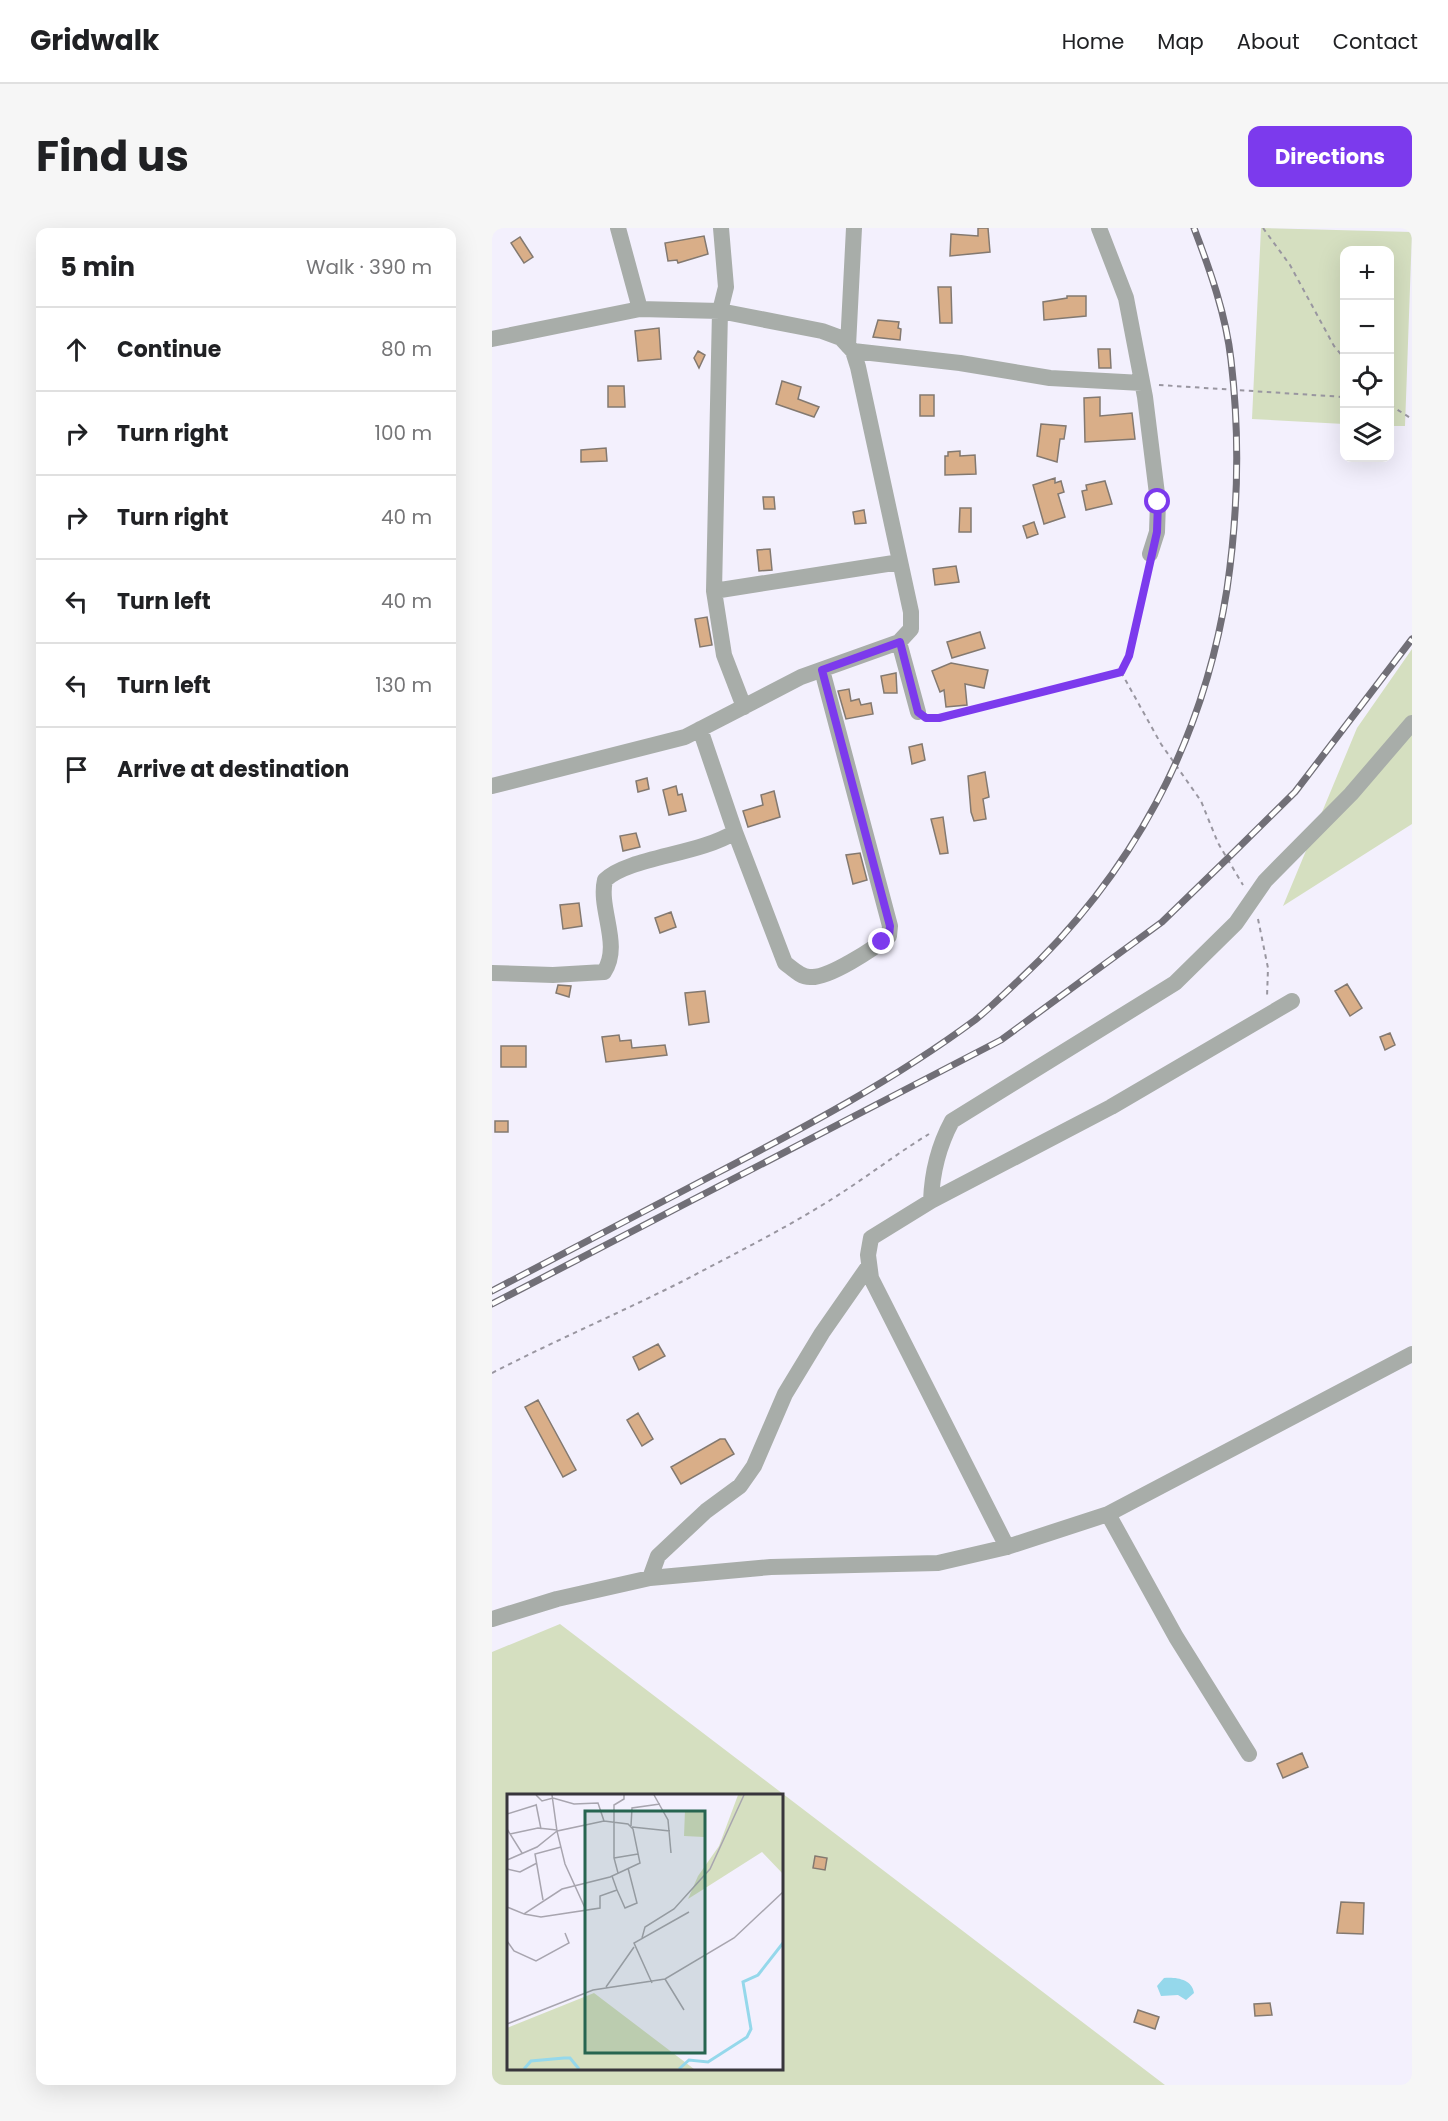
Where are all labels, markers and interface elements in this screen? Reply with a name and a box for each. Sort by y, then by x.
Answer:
text: Gridwalk [30,21,159,60]
text: Home [1062,27,1124,56]
text: Map [1157,27,1204,56]
text: About [1237,27,1300,56]
text: Contact [1333,27,1418,56]
button: Directions [1248,126,1412,187]
text: Find us [36,127,189,186]
map controls [1340,246,1394,462]
button: + [1340,246,1394,300]
text: 5 min [60,249,135,285]
text: Walk · 390 m [306,253,432,281]
button: − [1340,300,1394,354]
icon: ahead [60,333,93,366]
text: Continue [117,334,221,365]
text: 80 m [381,335,432,363]
button: locate [1340,354,1394,408]
button: layers [1340,408,1394,462]
icon: right [60,417,93,450]
text: Turn right [117,418,228,449]
text: 100 m [375,419,432,447]
route start [1144,488,1170,514]
icon: right [60,501,93,534]
text: Turn right [117,502,228,533]
text: 40 m [381,503,432,531]
icon: left [60,585,93,618]
text: Turn left [117,586,211,617]
text: 40 m [381,587,432,615]
icon: left [60,669,93,702]
text: Turn left [117,670,211,701]
text: 130 m [375,671,432,699]
icon: arrive [60,753,93,786]
text: Arrive at destination [117,754,349,785]
route end [868,928,894,954]
inset map [507,1794,783,2070]

